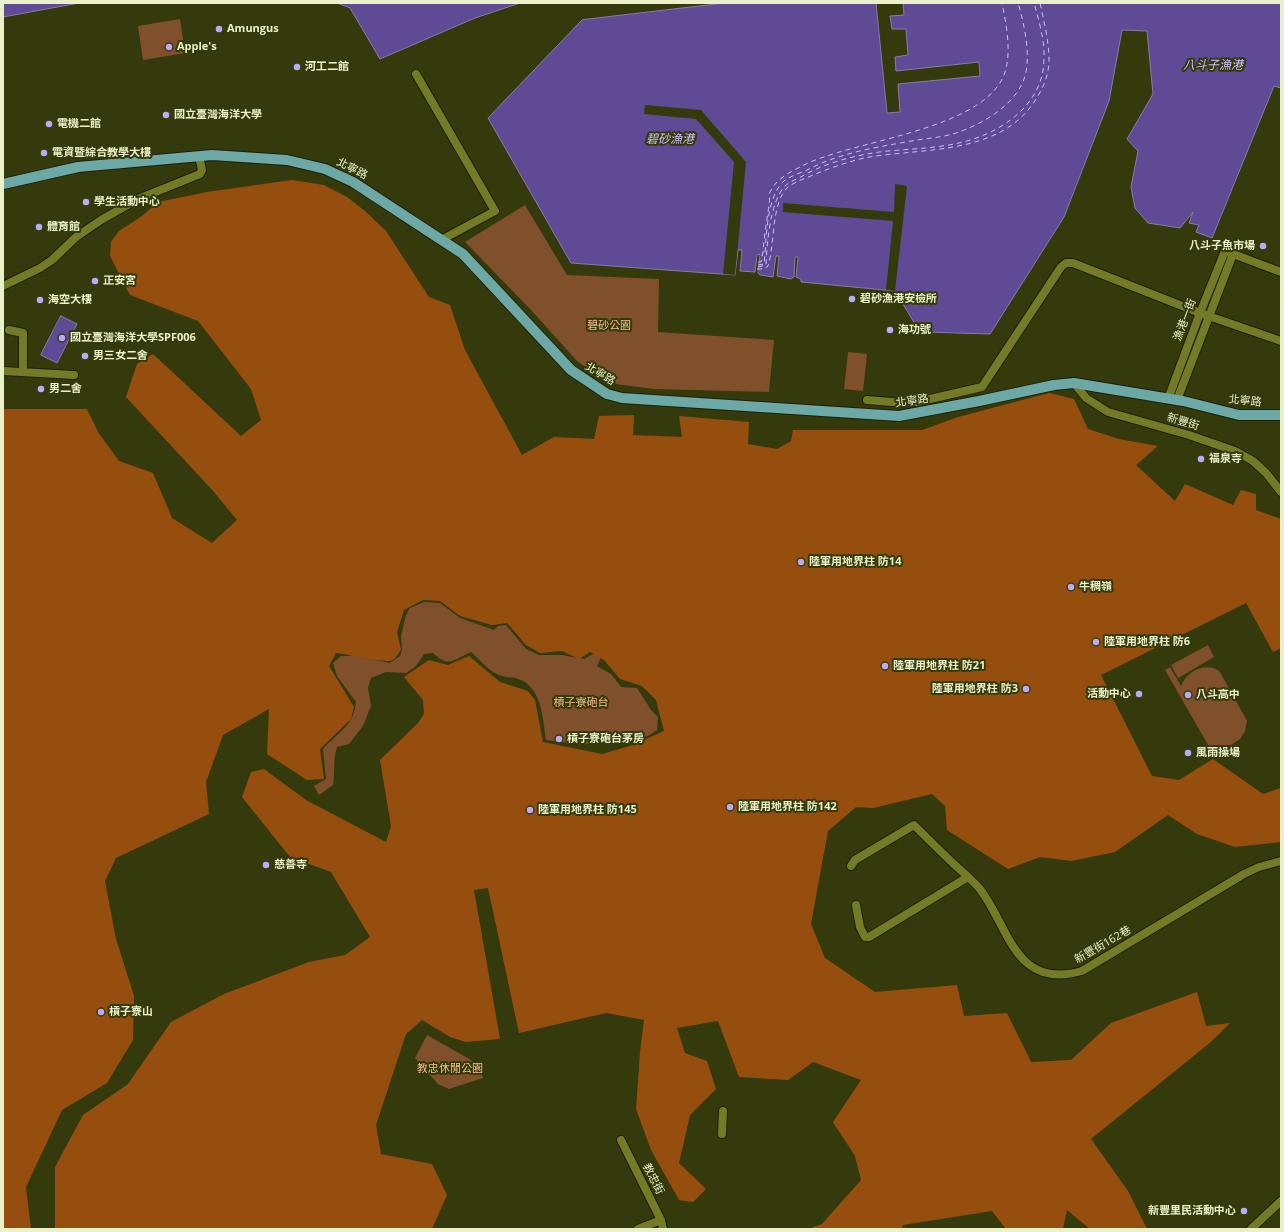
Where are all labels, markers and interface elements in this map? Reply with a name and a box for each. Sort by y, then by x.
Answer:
place label: Amungus [227,22,279,36]
marker: Amungus [214,24,224,34]
place label: Apple's [177,40,217,54]
marker: Apple's [164,42,174,52]
water label: 八斗子漁港 [1183,59,1243,73]
place label: 河工二館 [305,60,349,74]
marker: 河工二館 [292,62,302,72]
place label: 國立臺灣海洋大學 [174,108,262,122]
marker: 國立臺灣海洋大學 [161,110,171,120]
place label: 電機二館 [57,117,101,131]
marker: 電機二館 [44,119,54,129]
water label: 碧砂漁港 [646,133,694,147]
place label: 電資暨綜合教學大樓 [52,146,151,160]
marker: 電資暨綜合教學大樓 [39,148,49,158]
street label: 北寧路 [334,156,370,182]
place label: 學生活動中心 [94,195,160,209]
marker: 學生活動中心 [81,197,91,207]
place label: 體育館 [47,220,80,234]
marker: 體育館 [34,222,44,232]
place label: 八斗子魚市場 [1189,239,1255,253]
marker: 八斗子魚市場 [1258,241,1268,251]
place label: 正安宮 [103,274,136,288]
marker: 正安宮 [90,276,100,286]
place label: 碧砂漁港安檢所 [860,292,937,306]
place label: 海空大樓 [48,293,92,307]
marker: 碧砂漁港安檢所 [847,294,857,304]
marker: 海空大樓 [35,295,45,305]
street label: 漁港一街 [1171,297,1199,343]
park label: 碧砂公園 [587,319,631,333]
place label: 海功號 [898,323,931,337]
marker: 海功號 [885,325,895,335]
place label: 國立臺灣海洋大學SPF006 [70,331,196,345]
marker: 國立臺灣海洋大學SPF006 [57,333,67,343]
place label: 男三女二舍 [93,349,148,363]
marker: 男三女二舍 [80,351,90,361]
street label: 北寧路 [582,360,618,388]
place label: 男二舍 [49,382,82,396]
marker: 男二舍 [36,384,46,394]
street label: 北寧路 [895,392,929,410]
street label: 北寧路 [1228,393,1262,409]
street label: 新豐街 [1165,411,1201,433]
place label: 福泉寺 [1209,452,1242,466]
marker: 福泉寺 [1196,454,1206,464]
place label: 陸軍用地界柱 防14 [809,555,901,569]
marker: 陸軍用地界柱 防14 [796,557,806,567]
place label: 牛稠嶺 [1079,580,1112,594]
marker: 牛稠嶺 [1066,582,1076,592]
place label: 陸軍用地界柱 防6 [1104,635,1190,649]
marker: 陸軍用地界柱 防6 [1091,637,1101,647]
place label: 陸軍用地界柱 防21 [893,659,985,673]
marker: 陸軍用地界柱 防21 [880,661,890,671]
place label: 陸軍用地界柱 防3 [932,682,1018,696]
marker: 陸軍用地界柱 防3 [1021,684,1031,694]
place label: 活動中心 [1087,687,1131,701]
place label: 八斗高中 [1196,688,1240,702]
marker: 活動中心 [1134,689,1144,699]
marker: 八斗高中 [1183,690,1193,700]
park label: 槓子寮砲台 [554,696,608,710]
place label: 槓子寮砲台茅房 [567,732,644,746]
marker: 槓子寮砲台茅房 [554,734,564,744]
place label: 風雨操場 [1196,746,1240,760]
marker: 風雨操場 [1183,748,1193,758]
place label: 陸軍用地界柱 防142 [738,800,837,814]
marker: 陸軍用地界柱 防142 [725,802,735,812]
place label: 陸軍用地界柱 防145 [538,803,637,817]
marker: 陸軍用地界柱 防145 [525,805,535,815]
place label: 慈善寺 [274,858,307,872]
marker: 慈善寺 [261,860,271,870]
street label: 新豐街162巷 [1072,924,1134,966]
place label: 槓子寮山 [109,1005,153,1019]
marker: 槓子寮山 [96,1007,106,1017]
park label: 教忠休閒公園 [417,1062,483,1076]
street label: 教忠街 [640,1161,666,1197]
place label: 新豐里民活動中心 [1148,1204,1236,1218]
marker: 新豐里民活動中心 [1239,1206,1249,1216]

